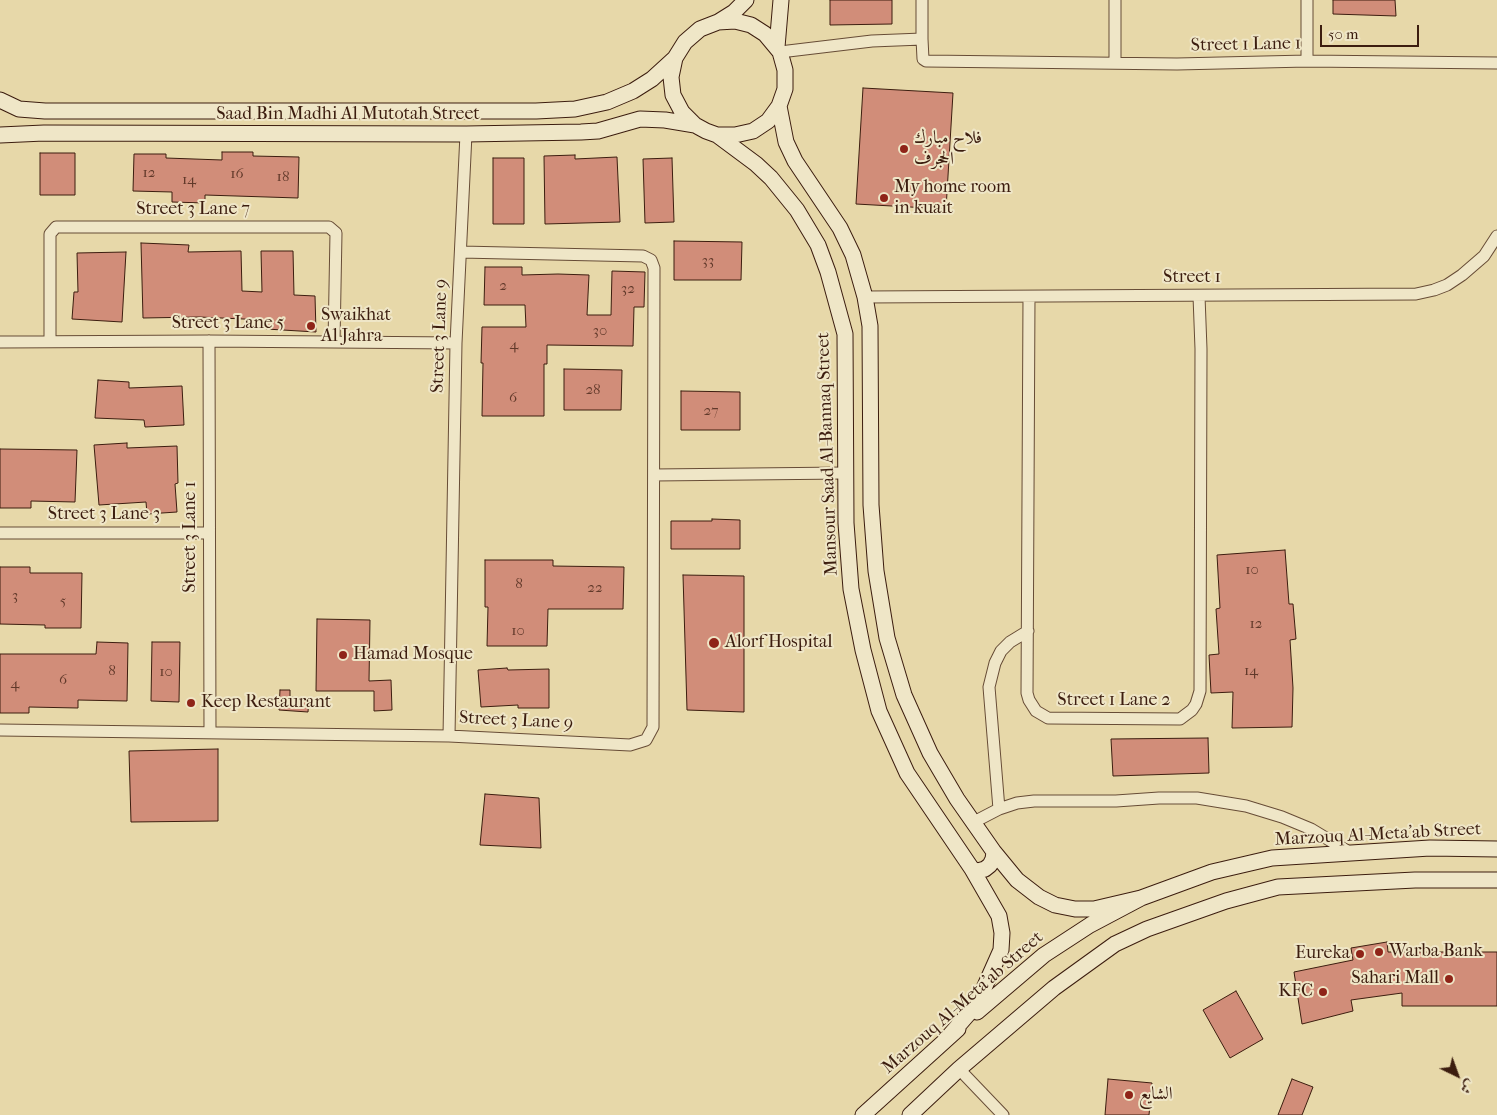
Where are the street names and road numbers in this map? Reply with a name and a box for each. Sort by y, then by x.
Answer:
street label: Street 1 Lane 1 [1191,33,1301,57]
street label: Saad Bin Madhi Al Mutotah Street [216,104,480,126]
street label: Street 3 Lane 7 [136,199,250,221]
street label: Street 1 [1163,267,1221,289]
street label: Street 3 Lane 9 [427,278,453,394]
street label: Street 3 Lane 5 [172,313,284,335]
street label: Mansour Saad Al-Bannaq Street [813,332,843,576]
street label: Street 3 Lane 1 [180,481,202,593]
street label: Street 3 Lane 3 [48,504,160,526]
street label: Street 1 Lane 2 [1057,690,1171,712]
street label: Street 3 Lane 9 [458,707,574,735]
street label: Marzouq Al-Meta'ab Street [1274,819,1482,851]
street label: Marzouq Al-Meta'ab Street [878,927,1048,1079]

